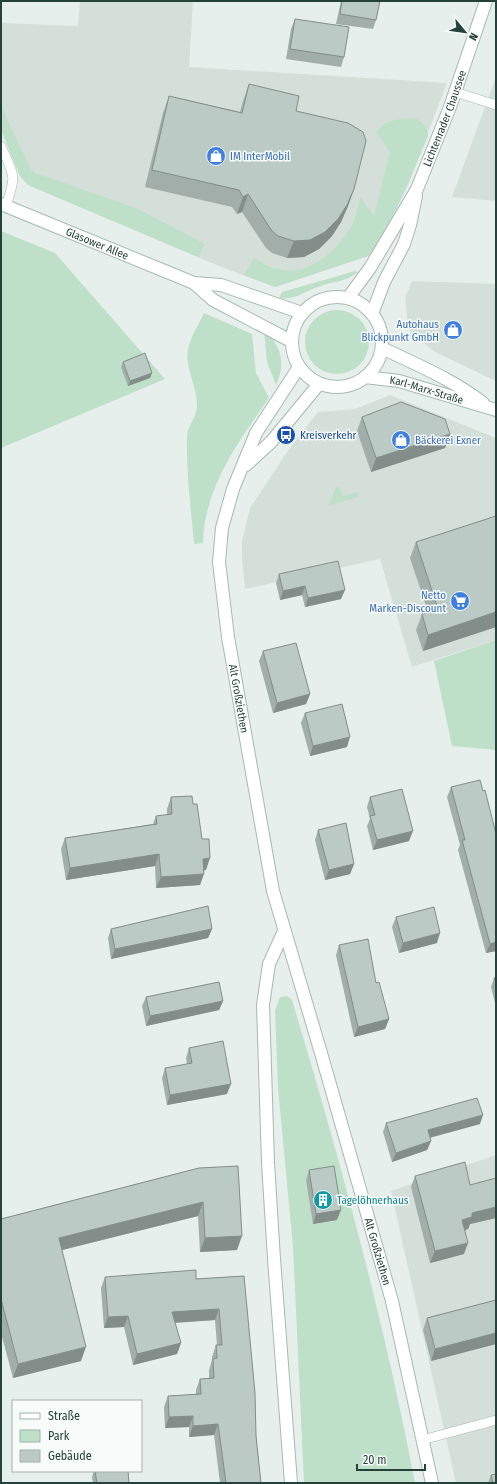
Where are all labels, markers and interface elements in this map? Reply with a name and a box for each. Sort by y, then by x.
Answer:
north arrow [445,12,485,52]
text: N [466,31,481,43]
street label: Lichtenrader Chaussee [420,68,469,168]
shop icon: IM InterMobil [205,145,227,167]
place label: IM InterMobil [230,150,290,163]
street label: Glasower Allee [64,225,130,262]
place label: Autohaus Blickpunkt GmbH [361,318,439,344]
shop icon: Autohaus Blickpunkt GmbH [442,319,464,341]
street label: Karl-Marx-Straße [389,373,465,406]
bus stop icon: Kreisverkehr [275,424,297,446]
place label: Kreisverkehr [300,429,356,442]
shop icon: Bäckerei Exner [390,429,412,451]
place label: Bäckerei Exner [415,434,481,447]
place label: Netto Marken-Discount [369,589,446,615]
supermarket icon: Netto Marken-Discount [449,590,471,612]
street label: Alt Großziethen [226,663,251,734]
building icon: Tagelöhnerhaus [312,1189,334,1211]
place label: Tagelöhnerhaus [337,1194,409,1207]
street label: Alt Großziethen [362,1216,394,1287]
legend [12,1400,142,1472]
text: Straße [48,1409,80,1423]
text: Park [48,1429,70,1443]
scale bar [357,1446,425,1472]
text: Gebäude [48,1449,92,1463]
text: 20 m [363,1453,387,1467]

